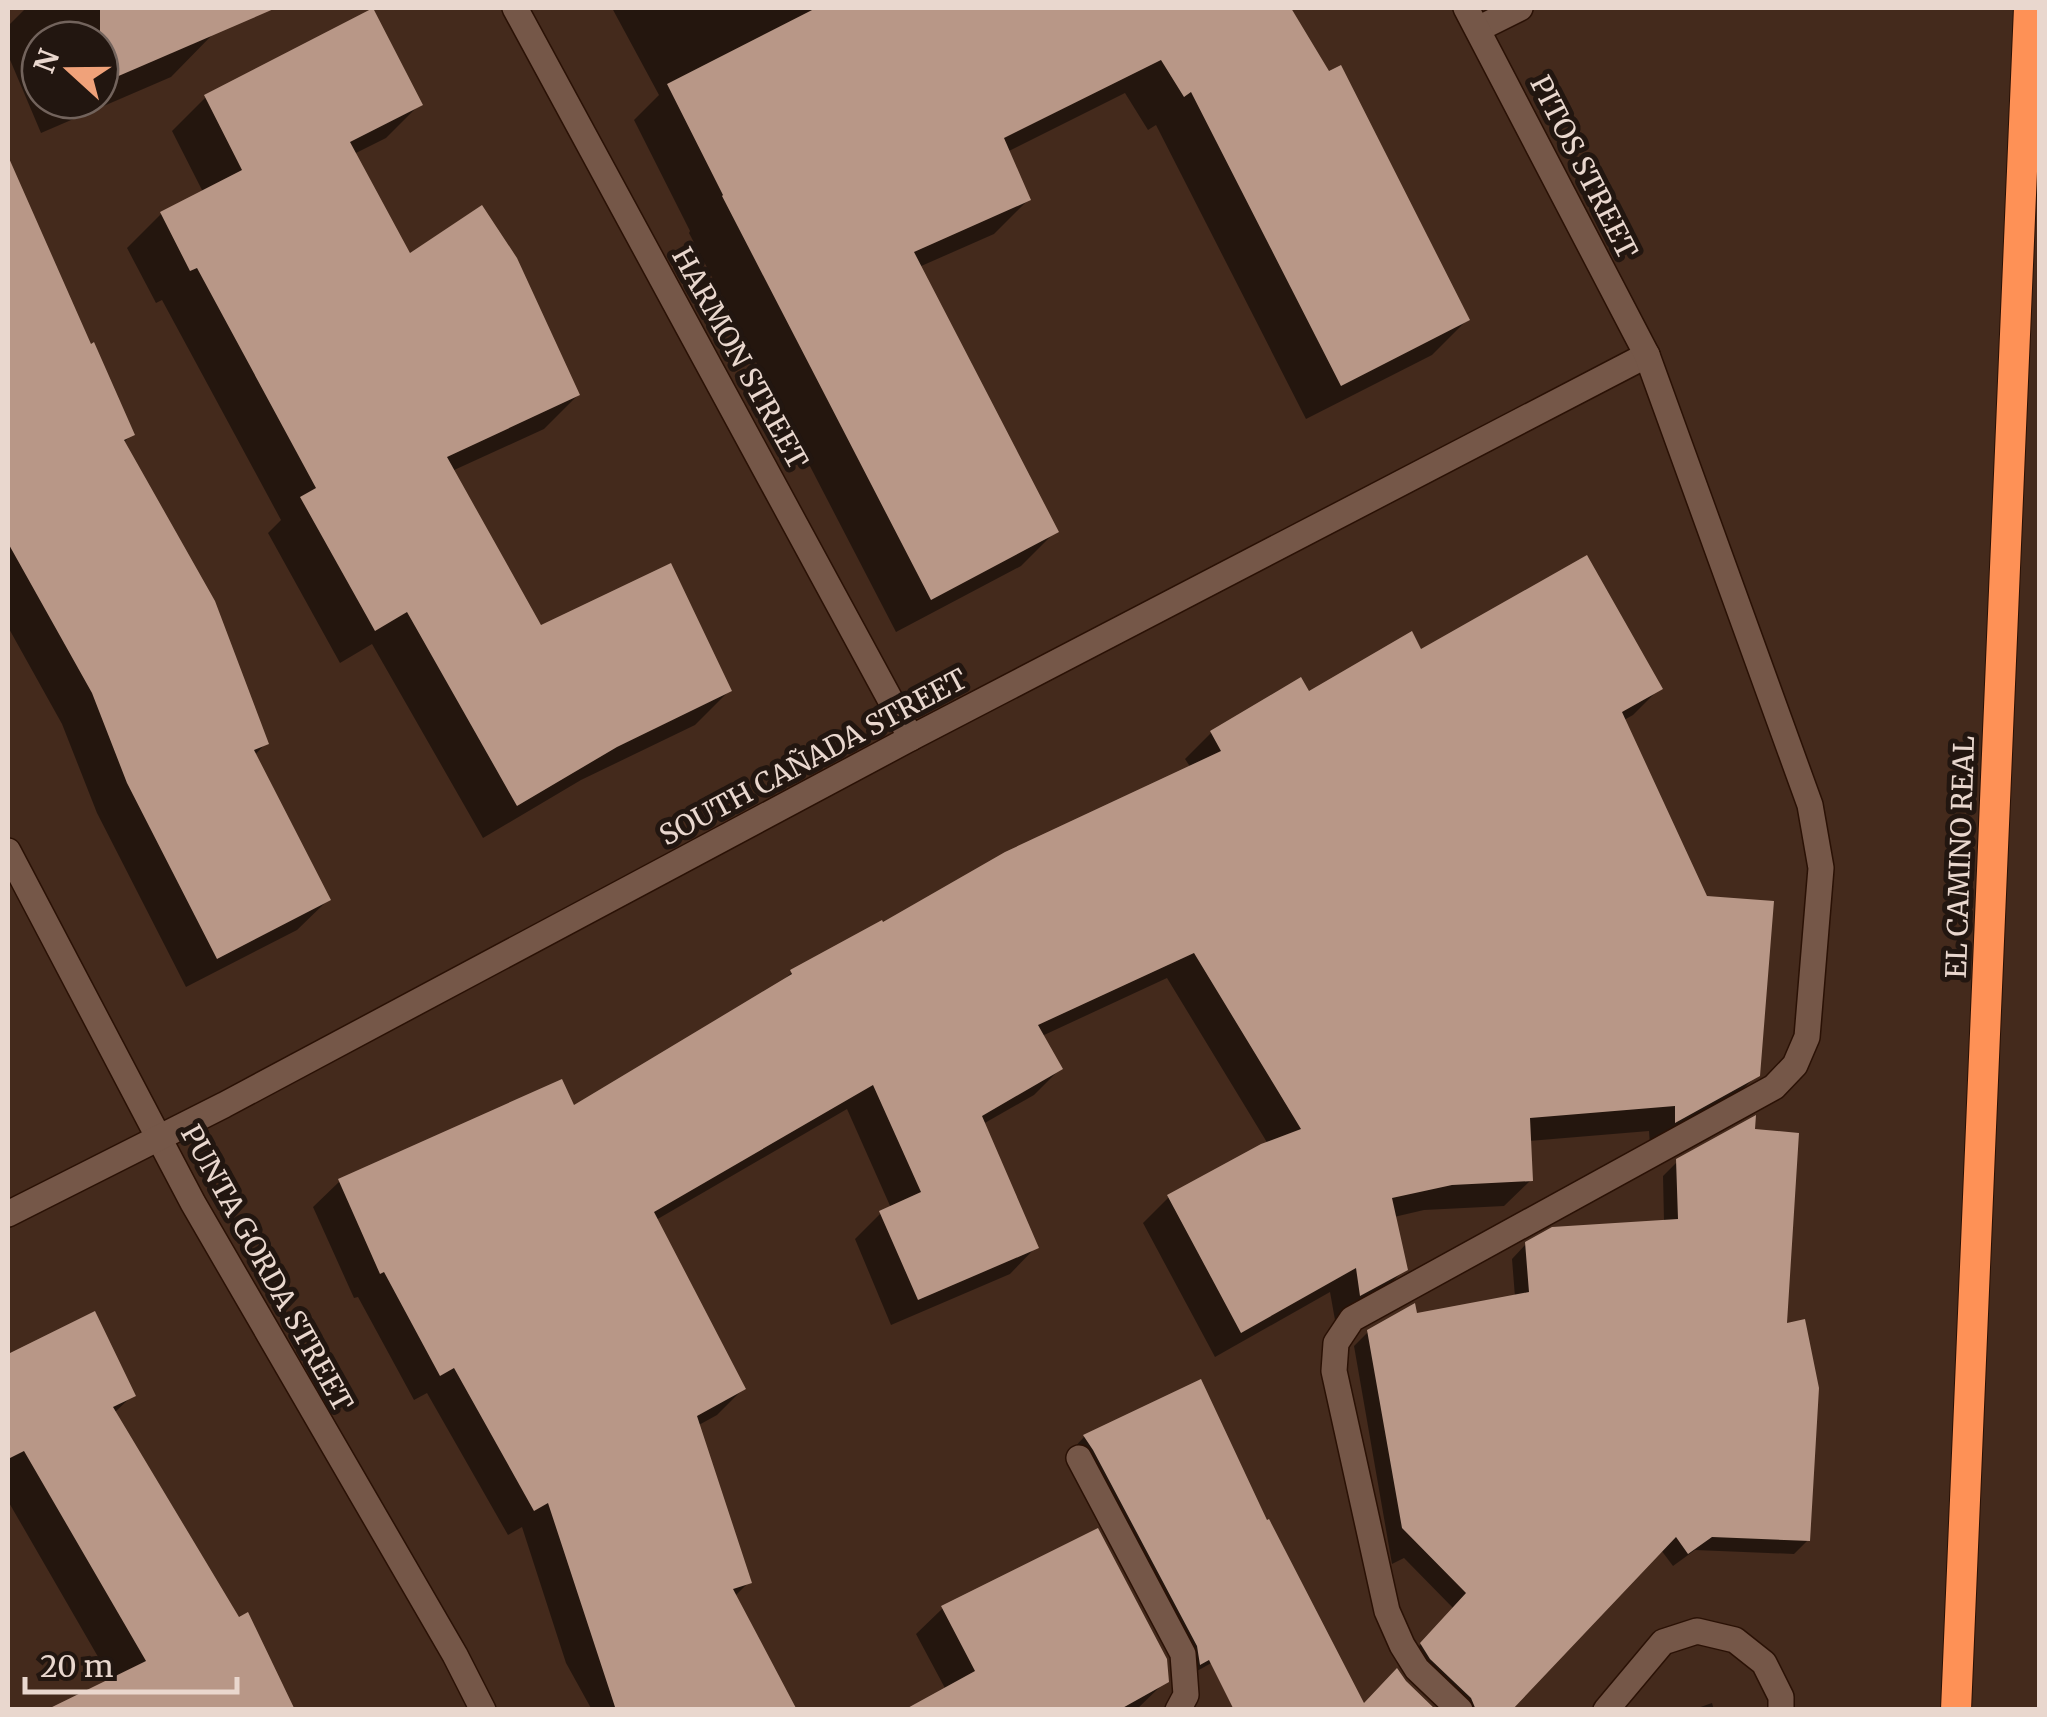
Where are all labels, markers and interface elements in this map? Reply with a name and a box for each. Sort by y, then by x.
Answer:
north arrow [20,20,120,120]
text: N [26,44,67,78]
street label: PITOS STREET [1522,69,1646,265]
street label: HARMON STREET [664,241,816,475]
street label: SOUTH CAÑADA STREET [653,661,973,853]
street label: EL CAMINO REAL [1938,735,1982,979]
street label: PUNTA GORDA STREET [173,1118,361,1418]
scale bar [25,1632,238,1694]
text: 20 m [40,1647,114,1685]

